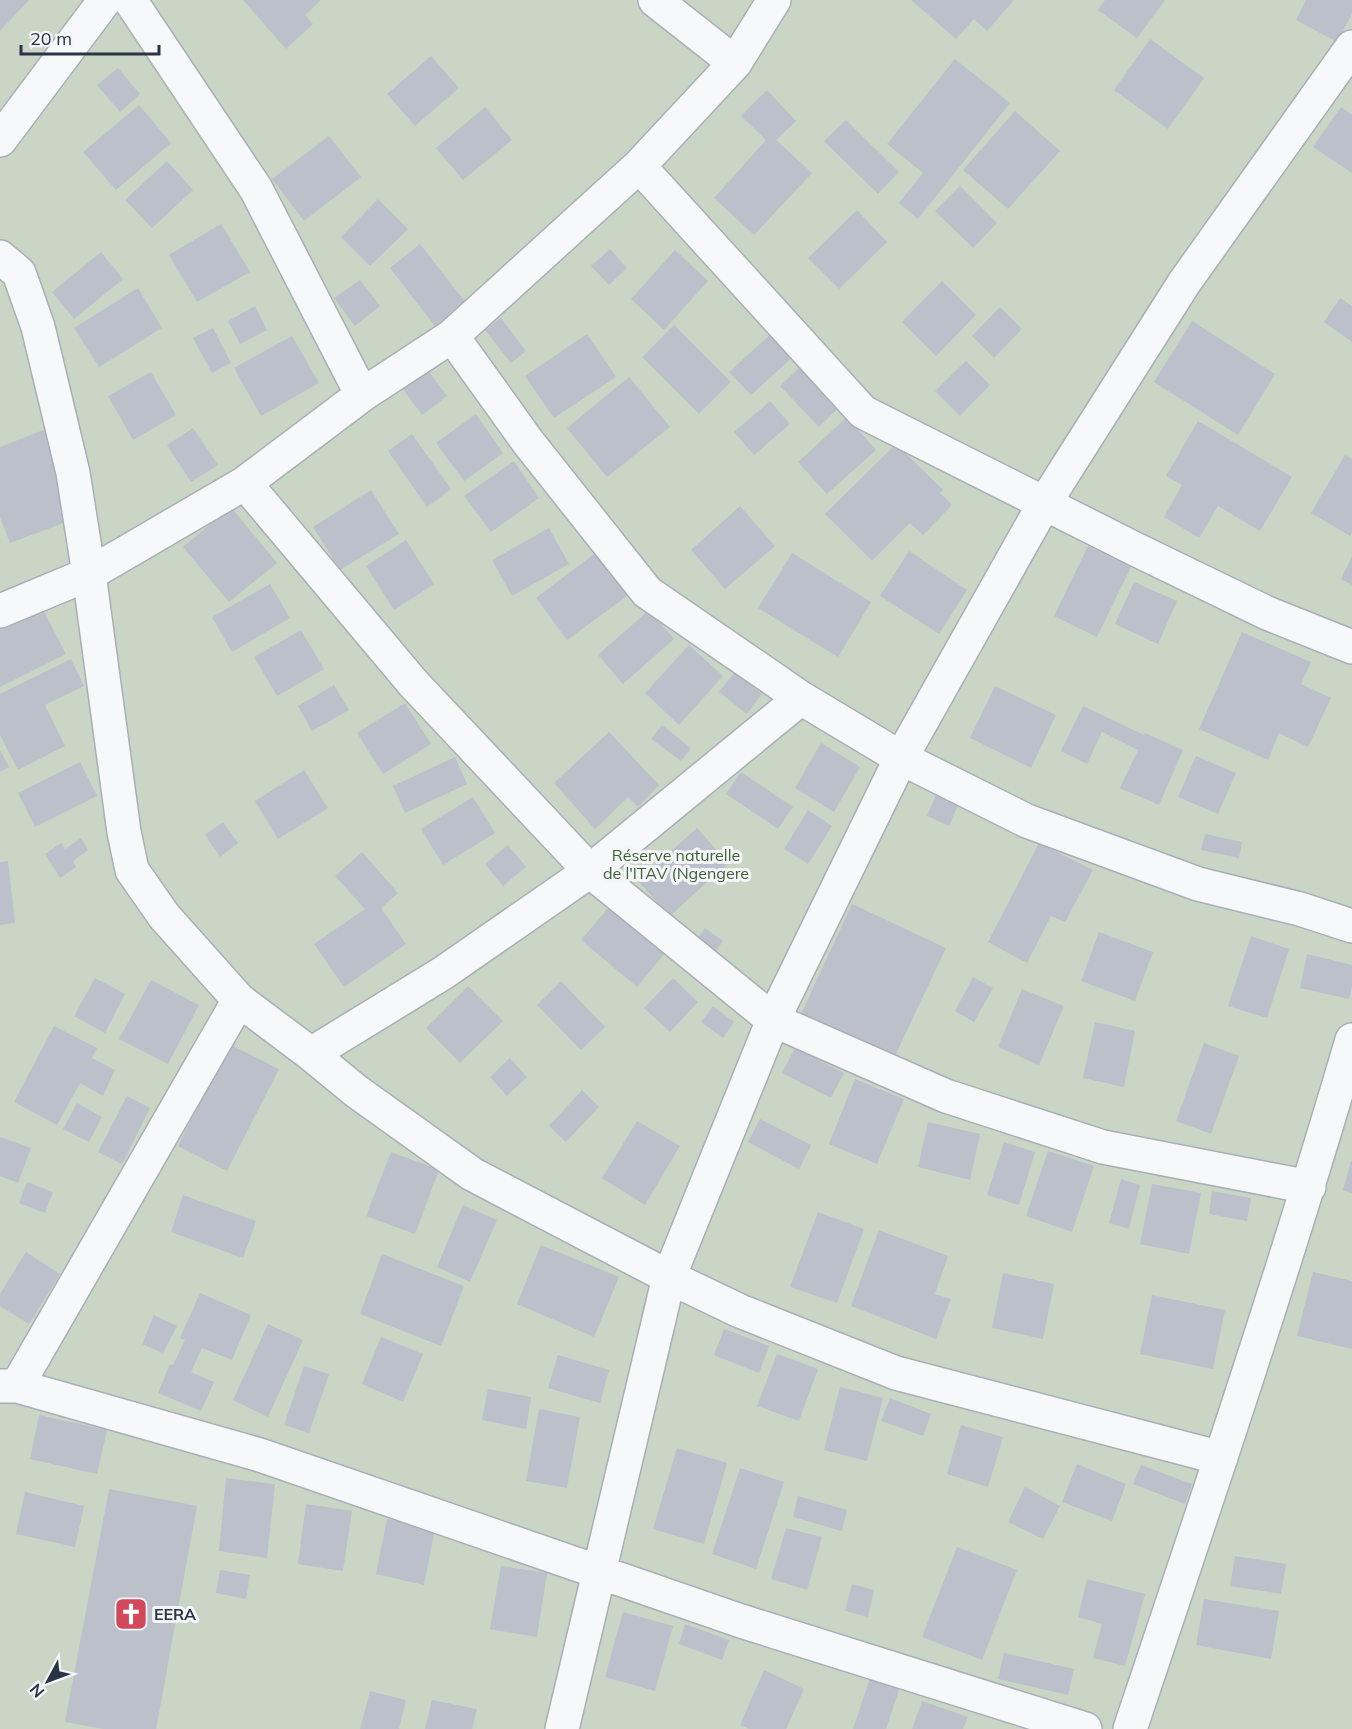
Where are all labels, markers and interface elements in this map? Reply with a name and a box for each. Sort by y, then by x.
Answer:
scale bar [21,18,159,56]
text: 20 m [30,27,72,50]
park label: Réserve naturelle de l'ITAV (Ngengere [603,845,749,883]
church icon: EERA [113,1596,149,1632]
place label: EERA [154,1604,196,1624]
north arrow [18,1651,78,1711]
text: N [25,1680,48,1702]

